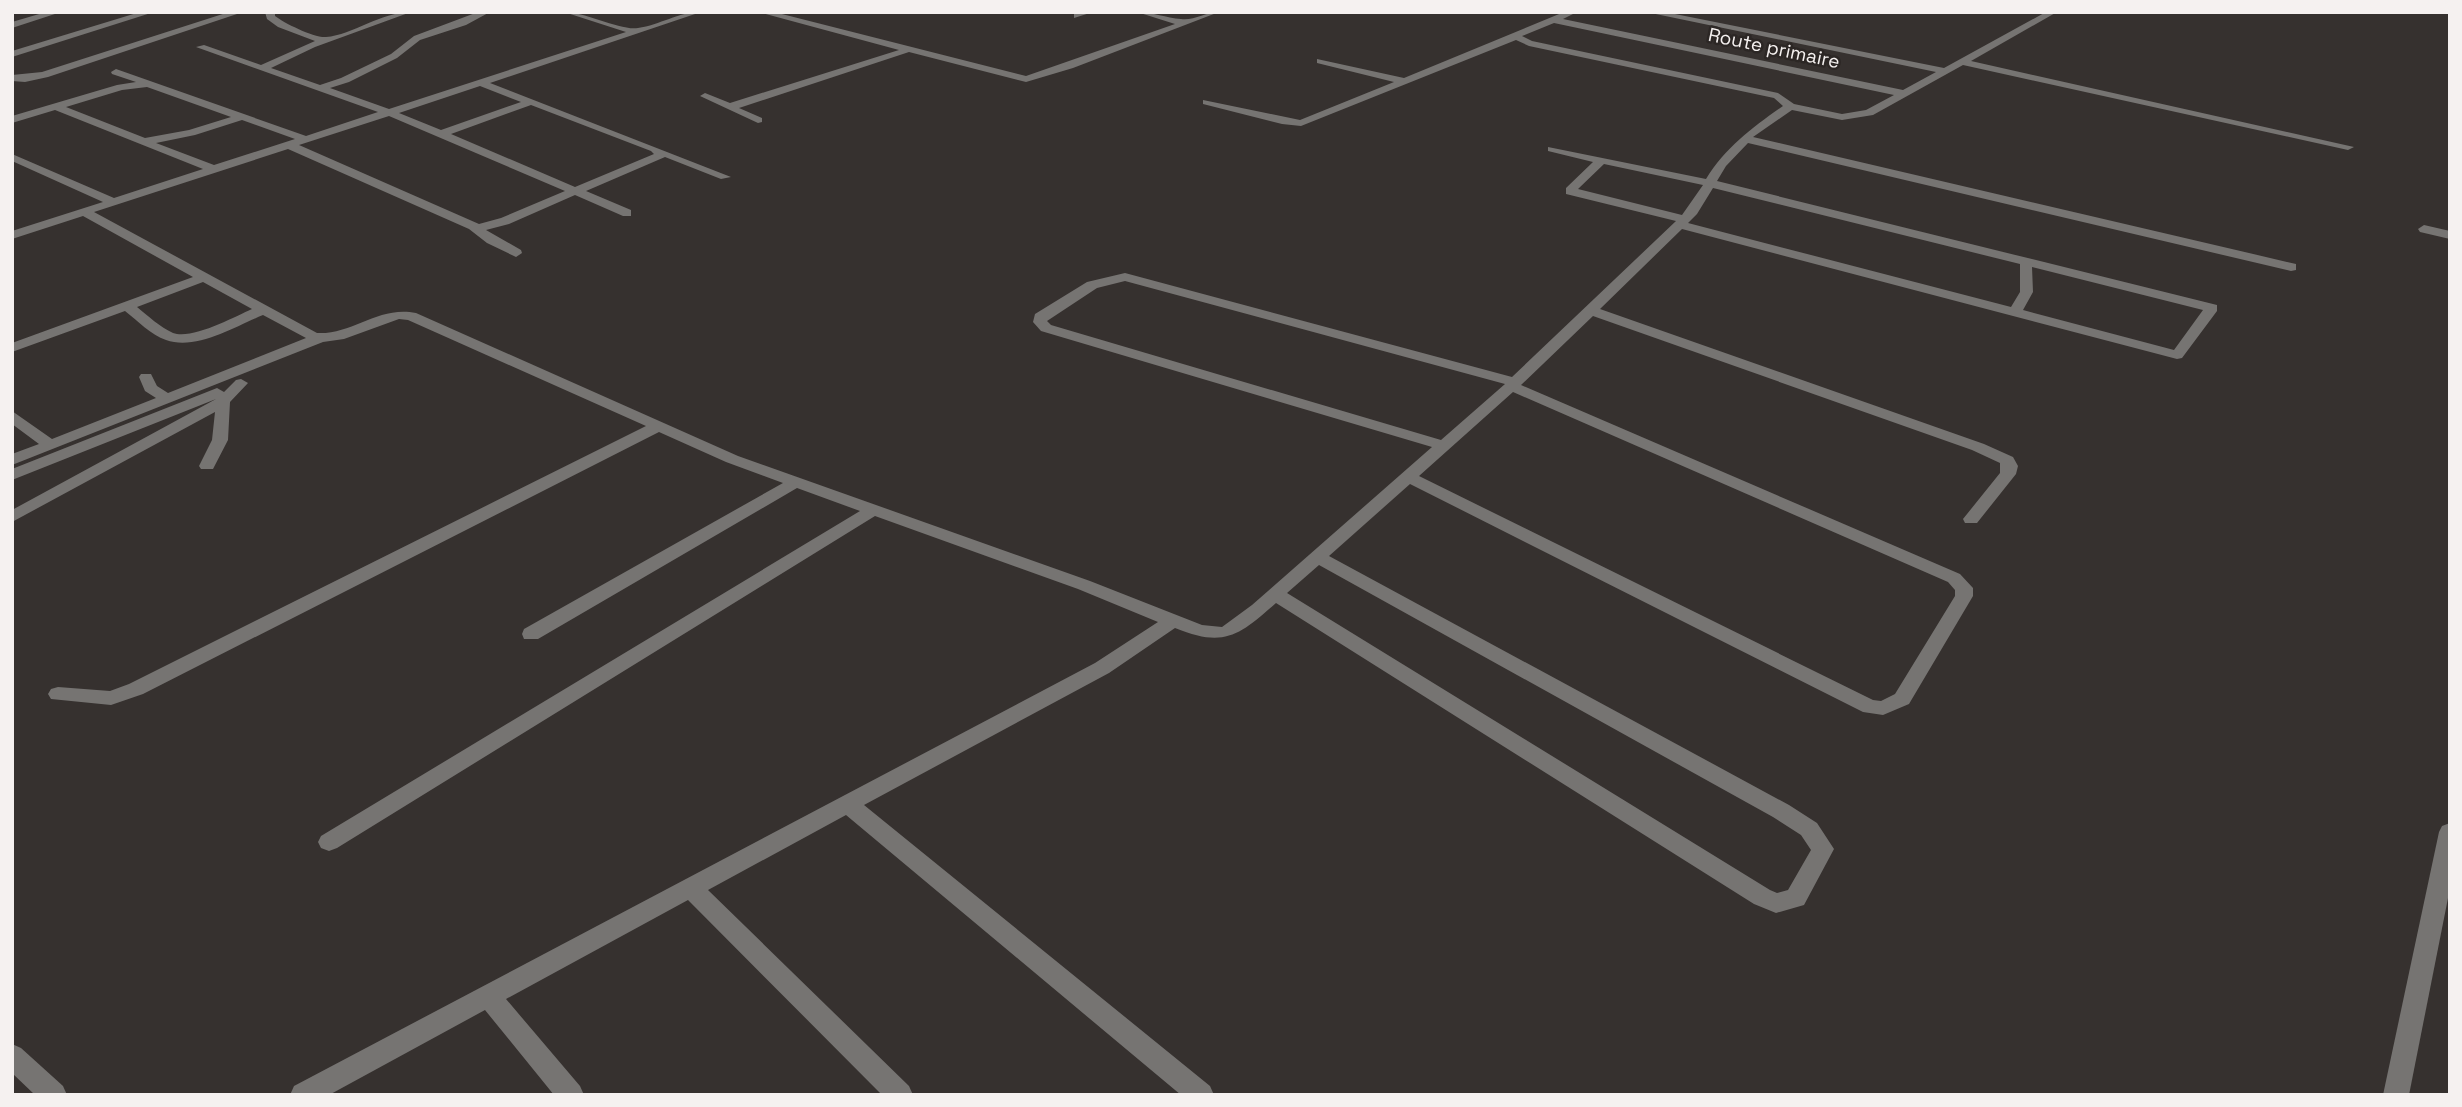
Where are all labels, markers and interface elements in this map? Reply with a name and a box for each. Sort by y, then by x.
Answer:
street label: Route primaire [1706,22,1842,74]

